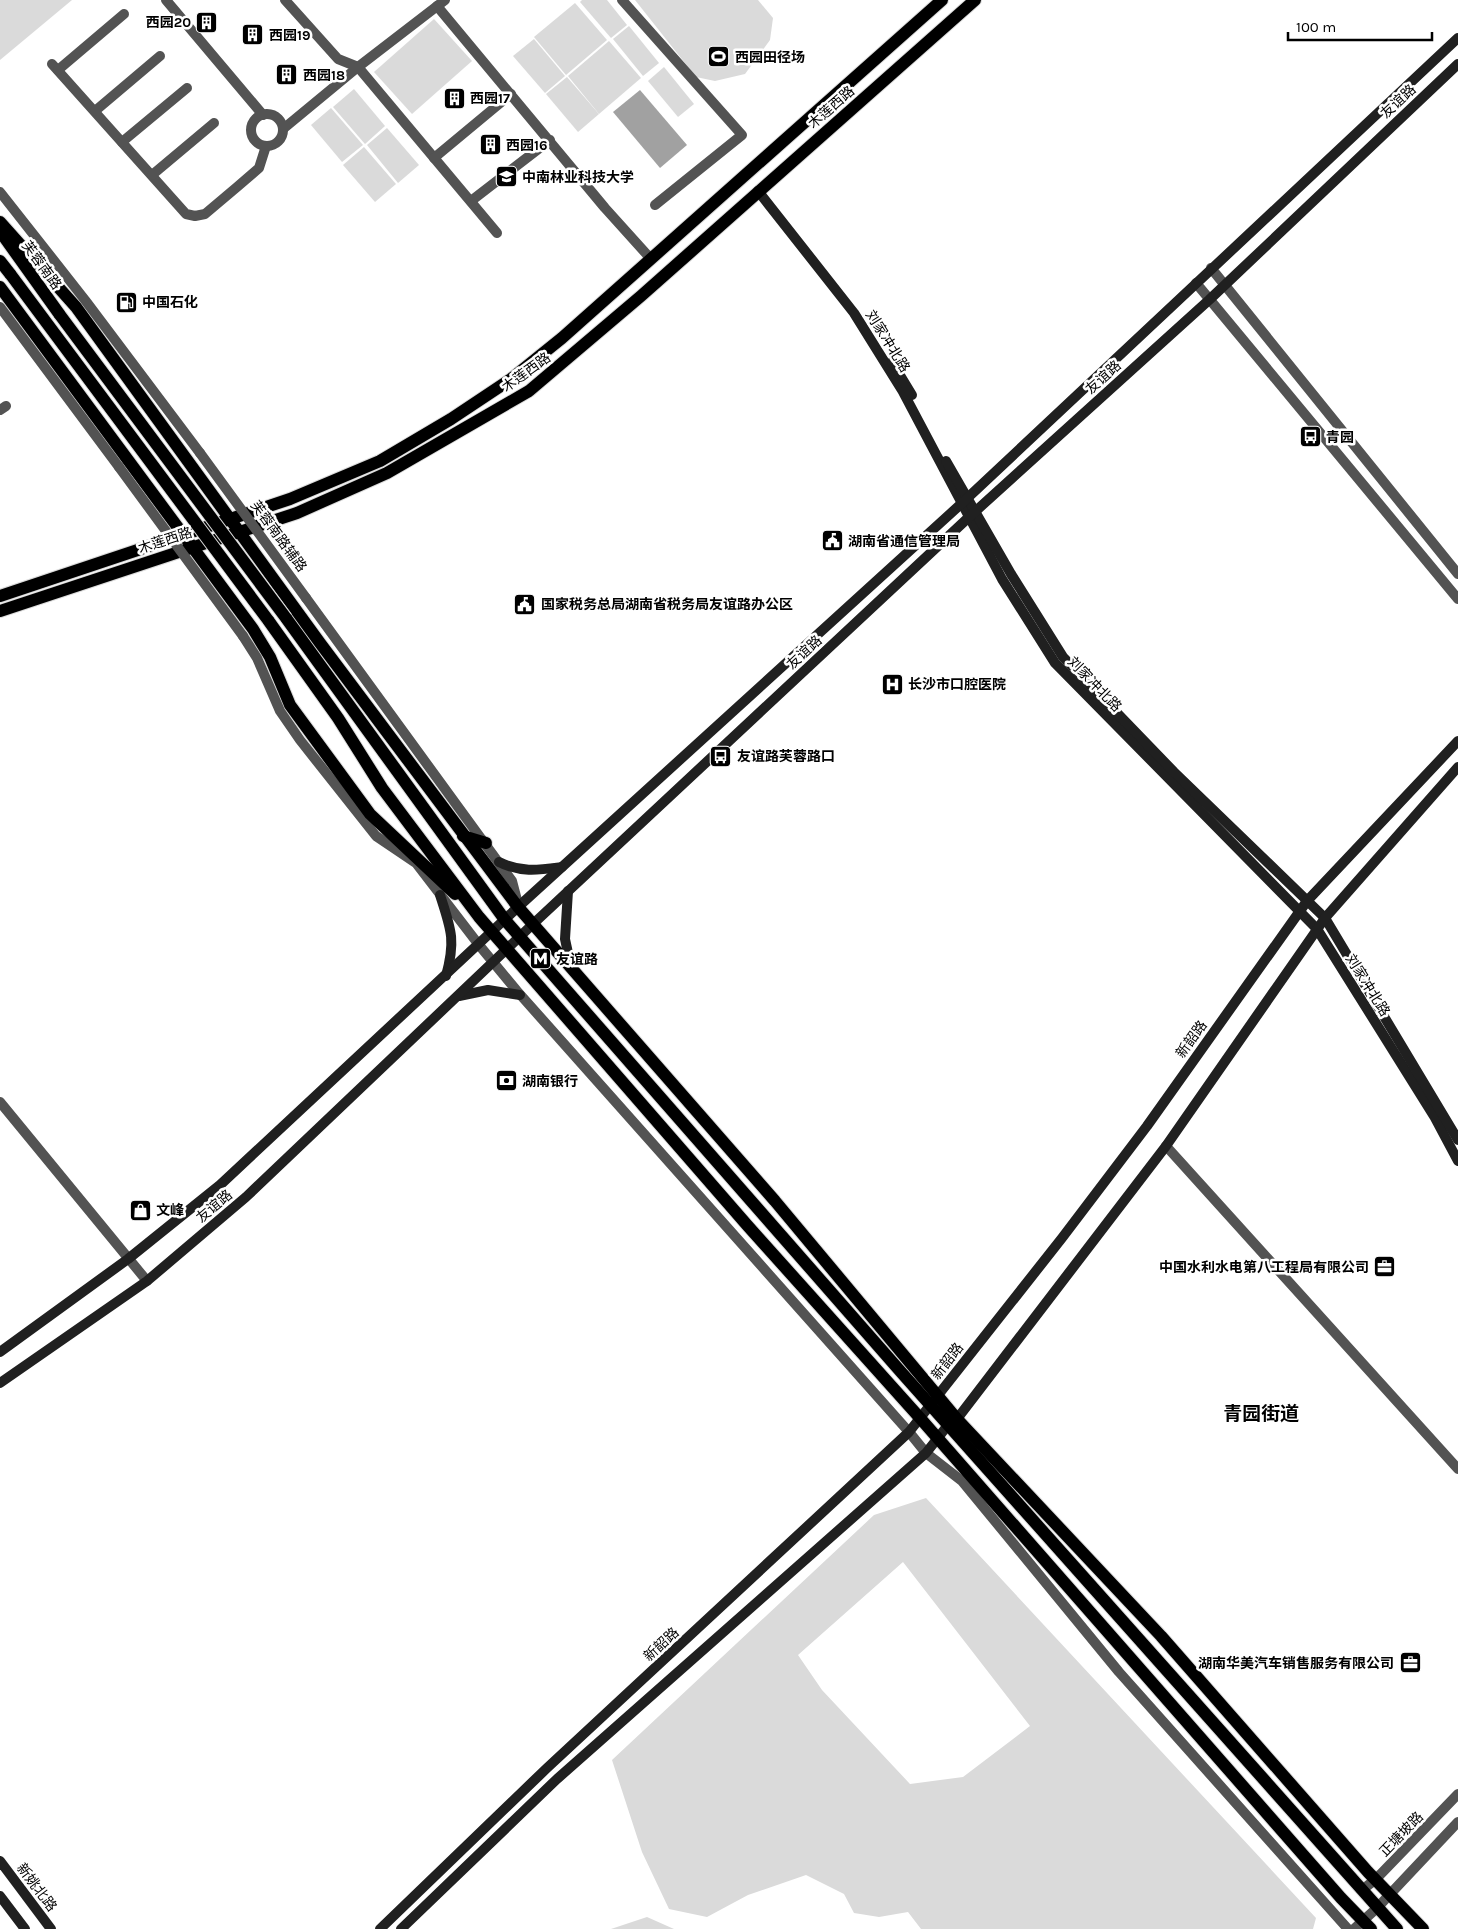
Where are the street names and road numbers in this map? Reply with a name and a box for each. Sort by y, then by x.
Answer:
street label: 友谊路 [1377,81,1419,122]
street label: 木莲西路 [805,83,858,132]
street label: 芙蓉南路 [18,238,65,293]
street label: 刘家冲北路 [862,307,913,375]
street label: 木莲西路 [499,349,554,396]
street label: 友谊路 [1082,357,1125,398]
street label: 芙蓉南路辅路 [247,497,310,575]
street label: 木莲西路 [136,524,194,557]
street label: 友谊路 [783,632,825,673]
street label: 刘家冲北路 [1064,653,1125,715]
street label: 刘家冲北路 [1342,951,1393,1019]
street label: 新韶路 [1172,1017,1211,1061]
street label: 友谊路 [193,1186,236,1226]
street label: 新韶路 [928,1340,967,1383]
street label: 新韶路 [640,1624,682,1665]
street label: 正塘坡路 [1376,1808,1427,1860]
street label: 新姚北路 [13,1860,60,1915]

